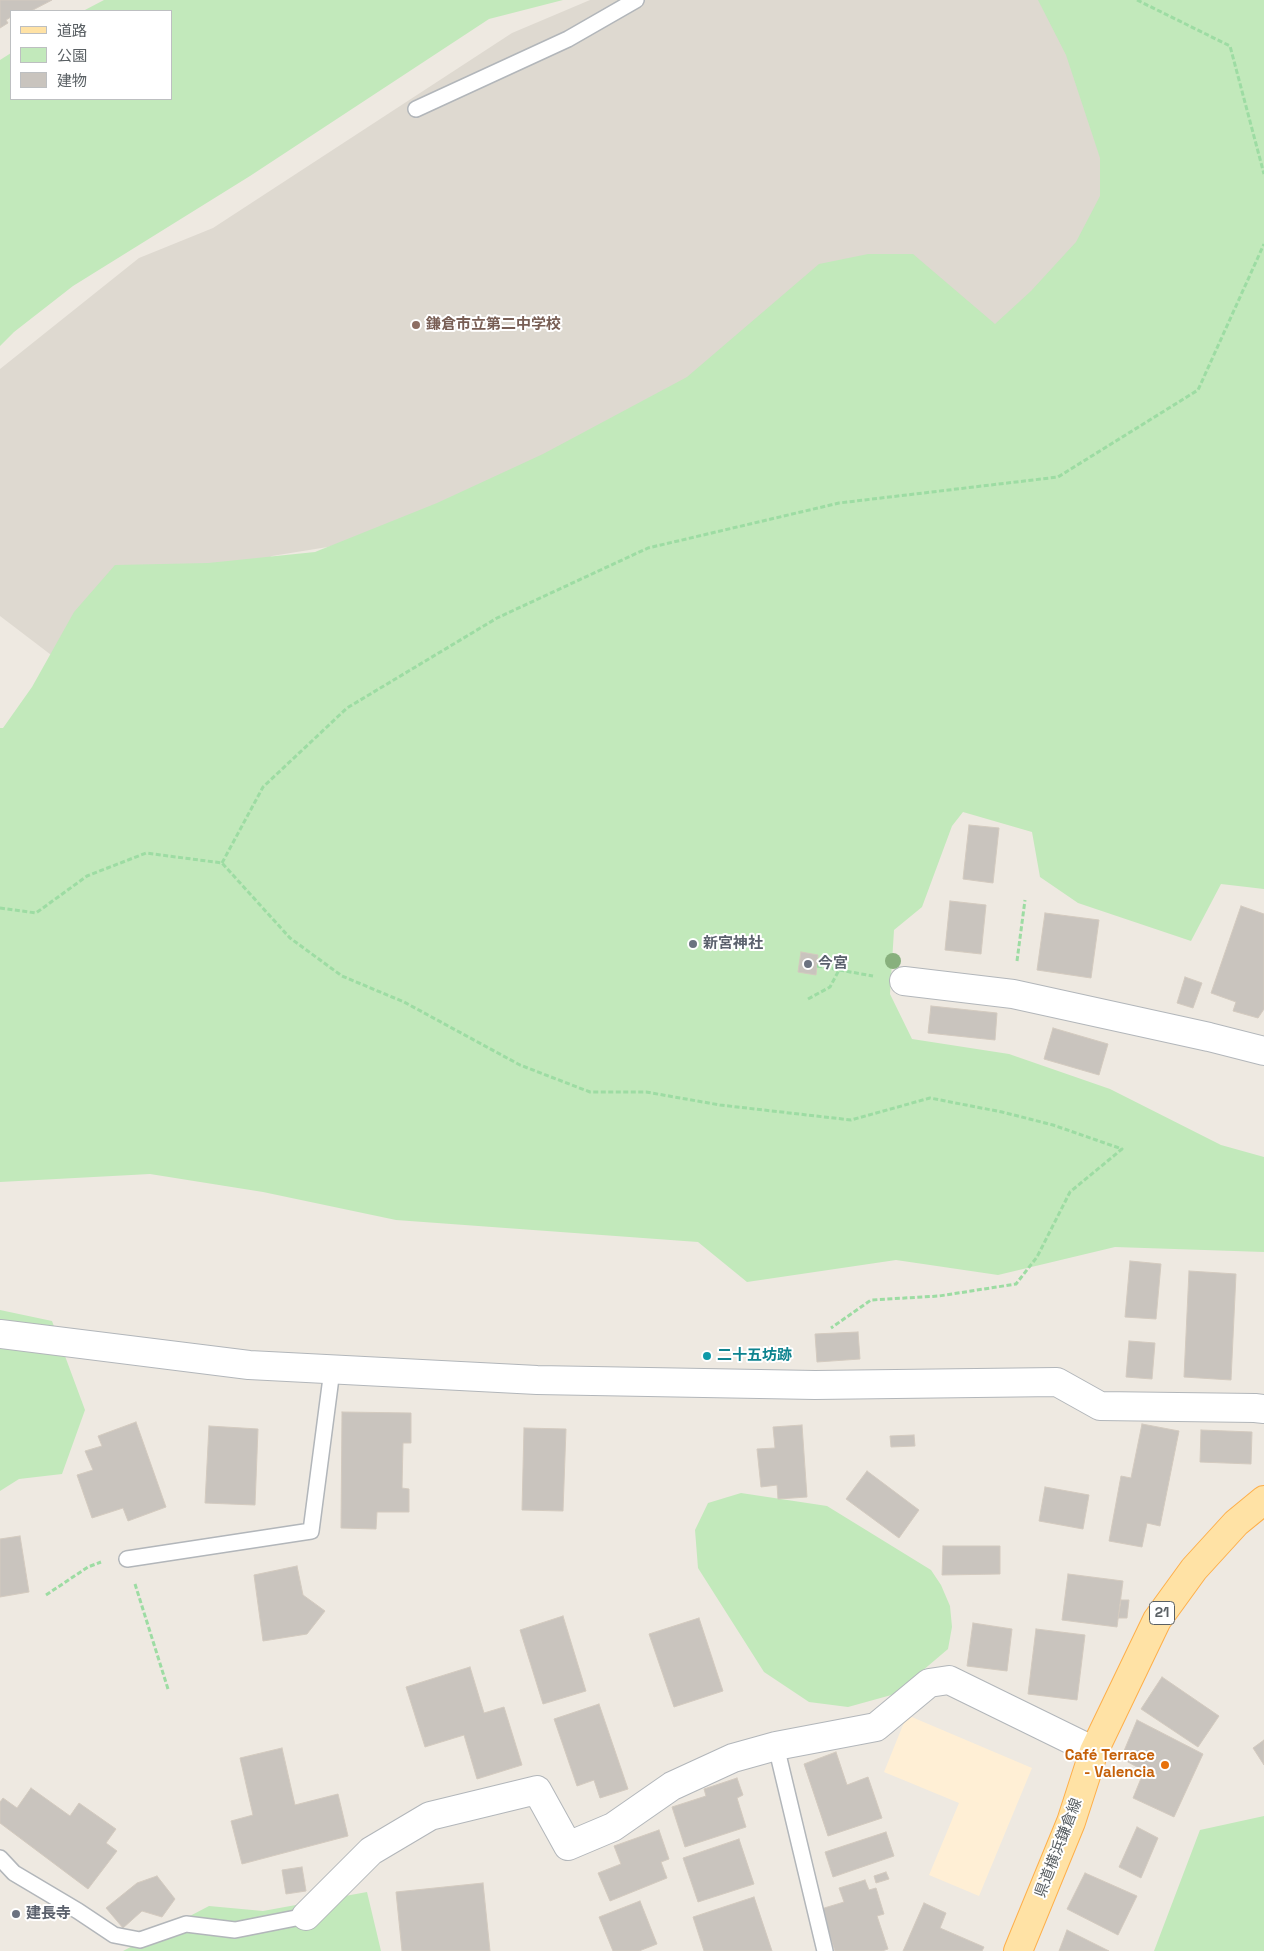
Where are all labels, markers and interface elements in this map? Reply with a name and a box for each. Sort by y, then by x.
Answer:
legend [10,10,172,100]
text: 道路 [57,21,87,40]
text: 公園 [57,46,87,65]
text: 建物 [57,71,87,90]
place label: 鎌倉市立第二中学校 [426,316,561,334]
marker: 鎌倉市立第二中学校 [410,319,422,331]
place label: 新宮神社 [703,935,763,953]
marker: 新宮神社 [687,938,699,950]
place label: 今宮 [818,955,848,973]
marker: 今宮 [802,958,814,970]
place label: 二十五坊跡 [717,1347,792,1365]
marker: 二十五坊跡 [701,1350,713,1362]
road number: 21 [1150,1602,1174,1625]
place label: Café Terrace - Valencia [1065,1747,1155,1782]
marker: Café Terrace - Valencia [1159,1759,1171,1771]
street label: 県道横浜鎌倉線 [1032,1796,1086,1900]
place label: 建長寺 [26,1905,71,1923]
marker: 建長寺 [10,1908,22,1920]

